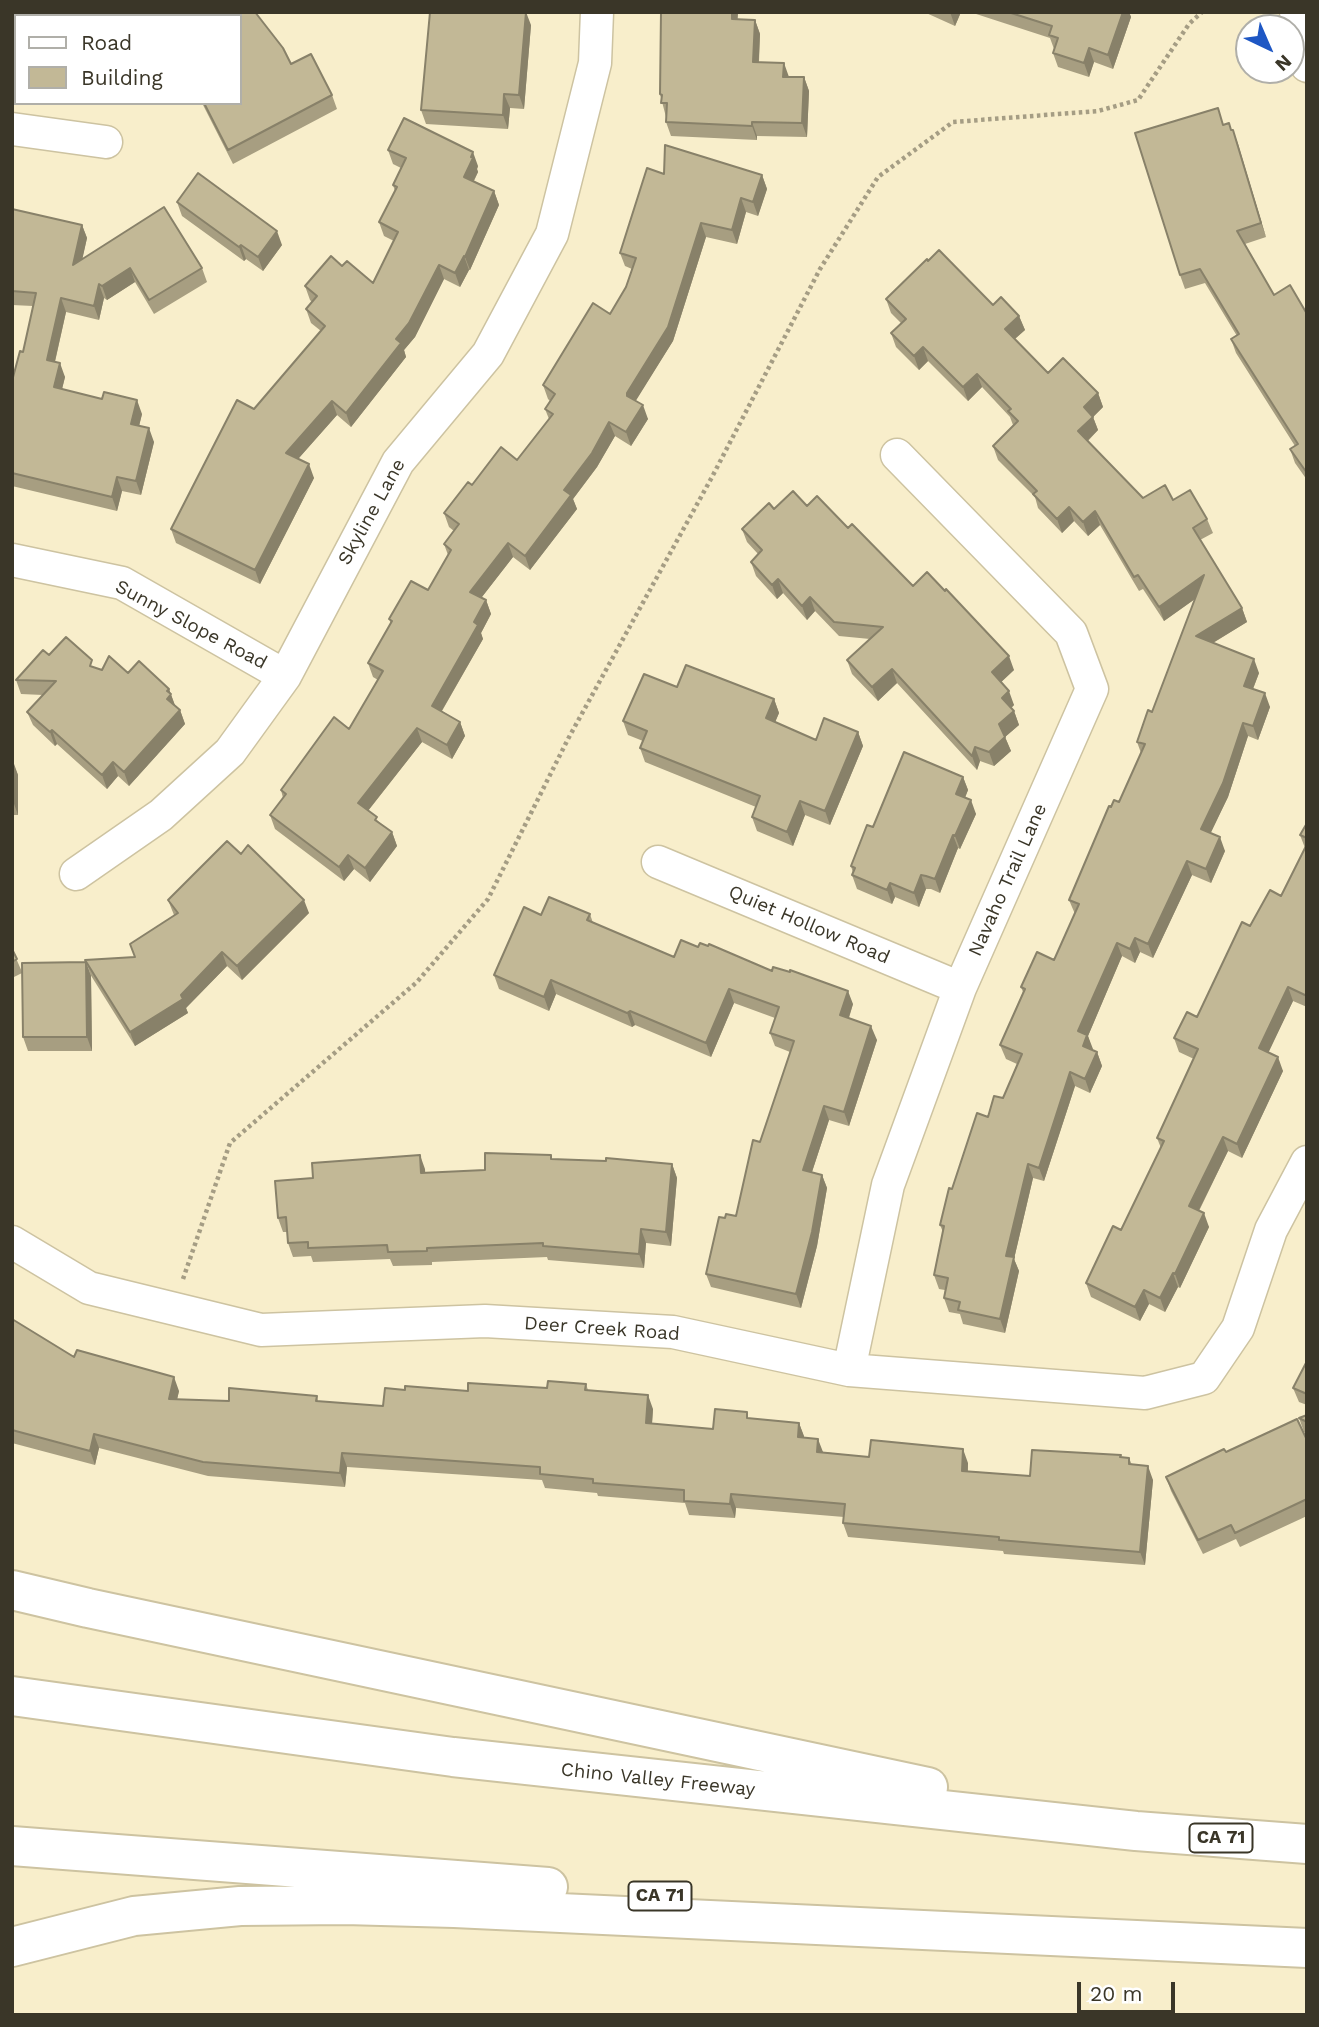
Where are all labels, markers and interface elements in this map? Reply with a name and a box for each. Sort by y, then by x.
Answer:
legend [14,14,242,105]
north arrow [1235,14,1305,84]
text: Road [81,30,132,55]
text: N [1270,50,1297,76]
text: Building [81,65,163,90]
street label: Skyline Lane [334,455,410,569]
street label: Sunny Slope Road [111,575,271,675]
street label: Navaho Trail Lane [964,800,1052,960]
street label: Quiet Hollow Road [725,881,893,969]
street label: Deer Creek Road [523,1312,681,1346]
street label: Chino Valley Freeway [560,1758,756,1802]
road number: CA 71 [1190,1824,1252,1852]
road number: CA 71 [628,1882,692,1910]
scale bar [1081,1968,1179,2012]
text: 20 m [1090,1981,1142,2006]

